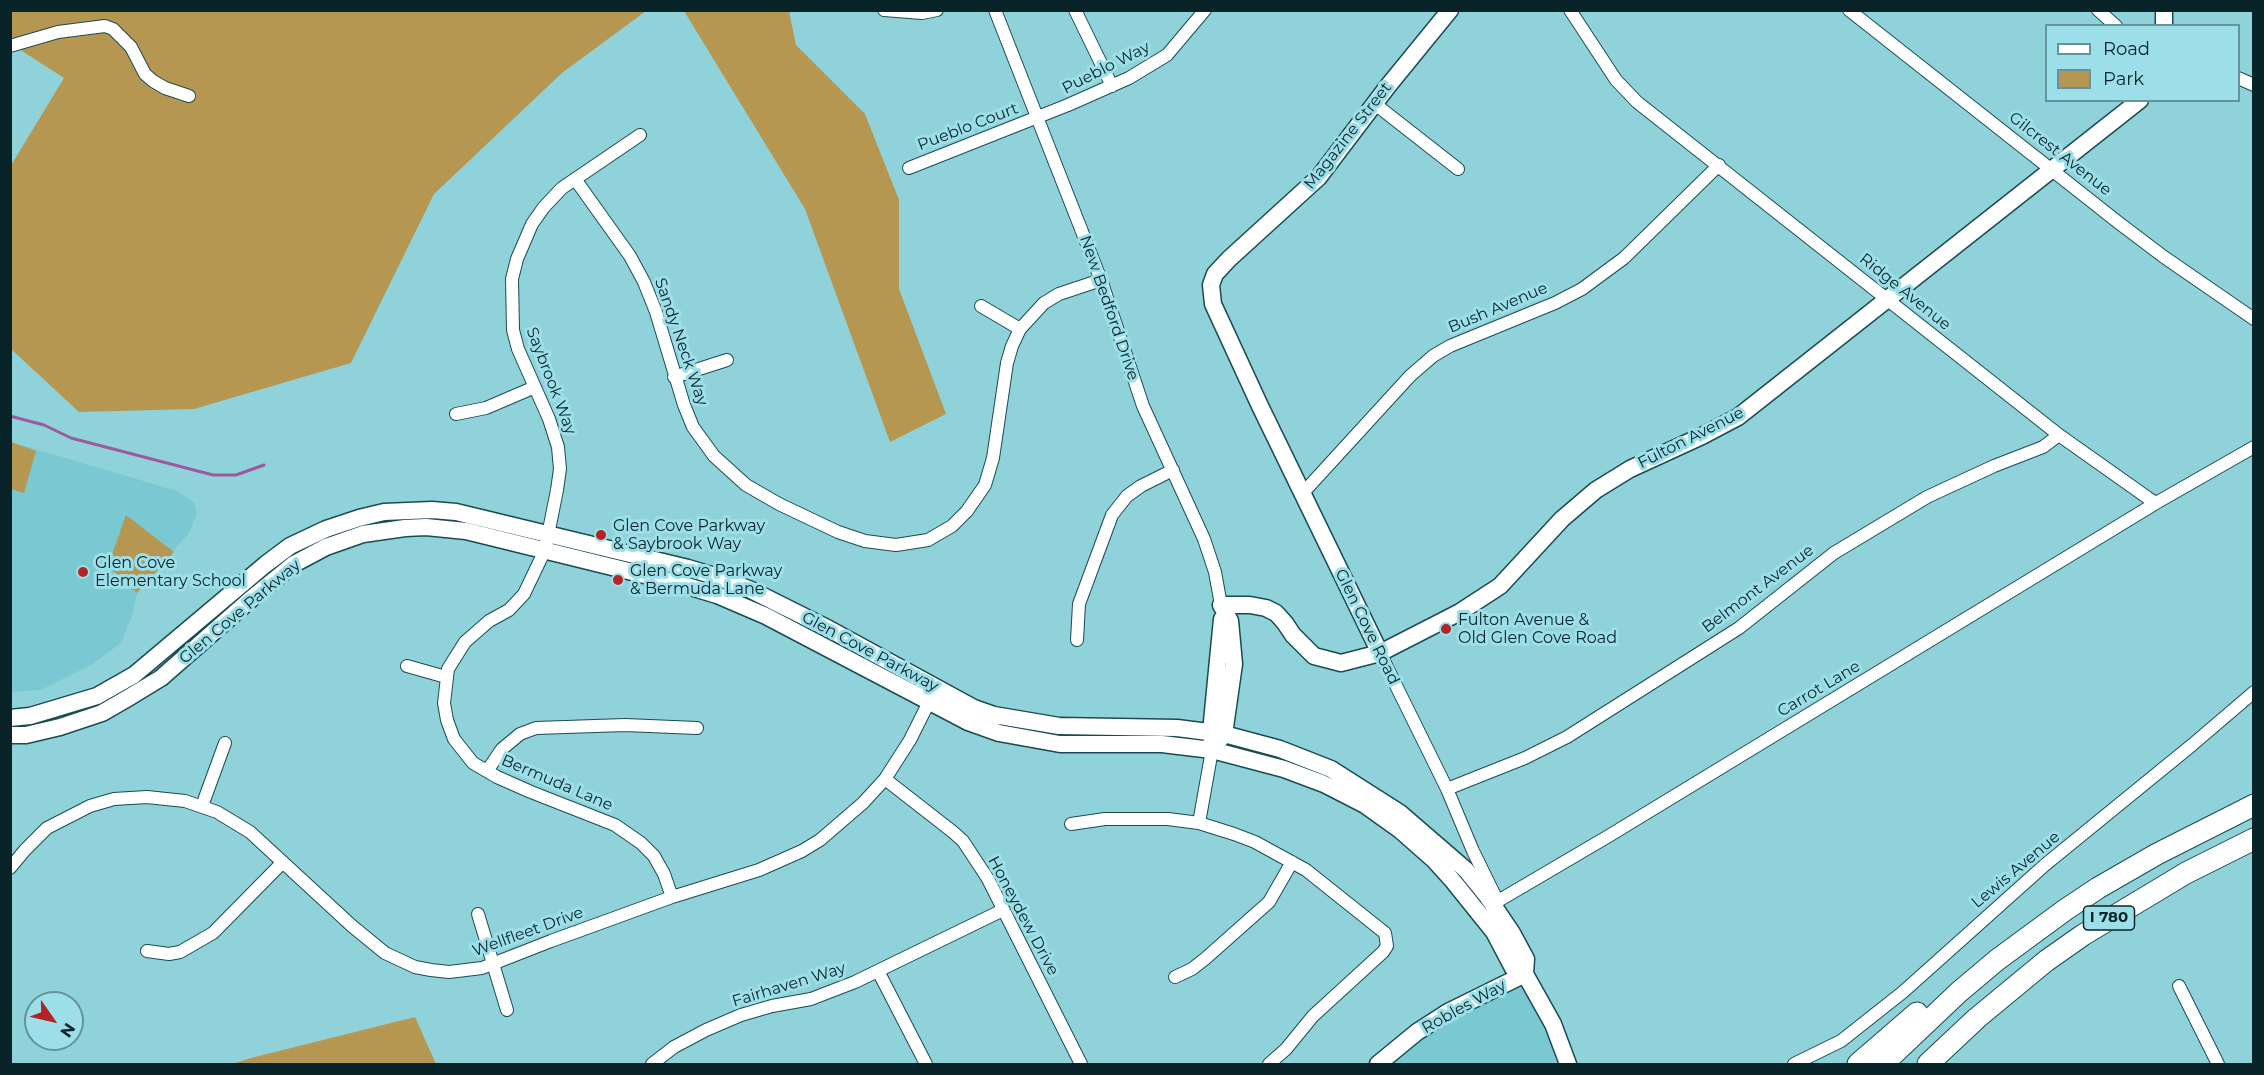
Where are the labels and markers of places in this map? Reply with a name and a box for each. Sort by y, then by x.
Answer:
place label: Glen Cove Parkway & Saybrook Way [613,516,765,554]
marker: Glen Cove Parkway & Saybrook Way [594,528,608,542]
place label: Glen Cove Elementary School [95,553,246,591]
place label: Glen Cove Parkway & Bermuda Lane [630,561,782,599]
marker: Glen Cove Elementary School [76,565,90,579]
marker: Glen Cove Parkway & Bermuda Lane [611,573,625,587]
place label: Fulton Avenue & Old Glen Cove Road [1458,610,1617,648]
marker: Fulton Avenue & Old Glen Cove Road [1439,622,1453,636]

